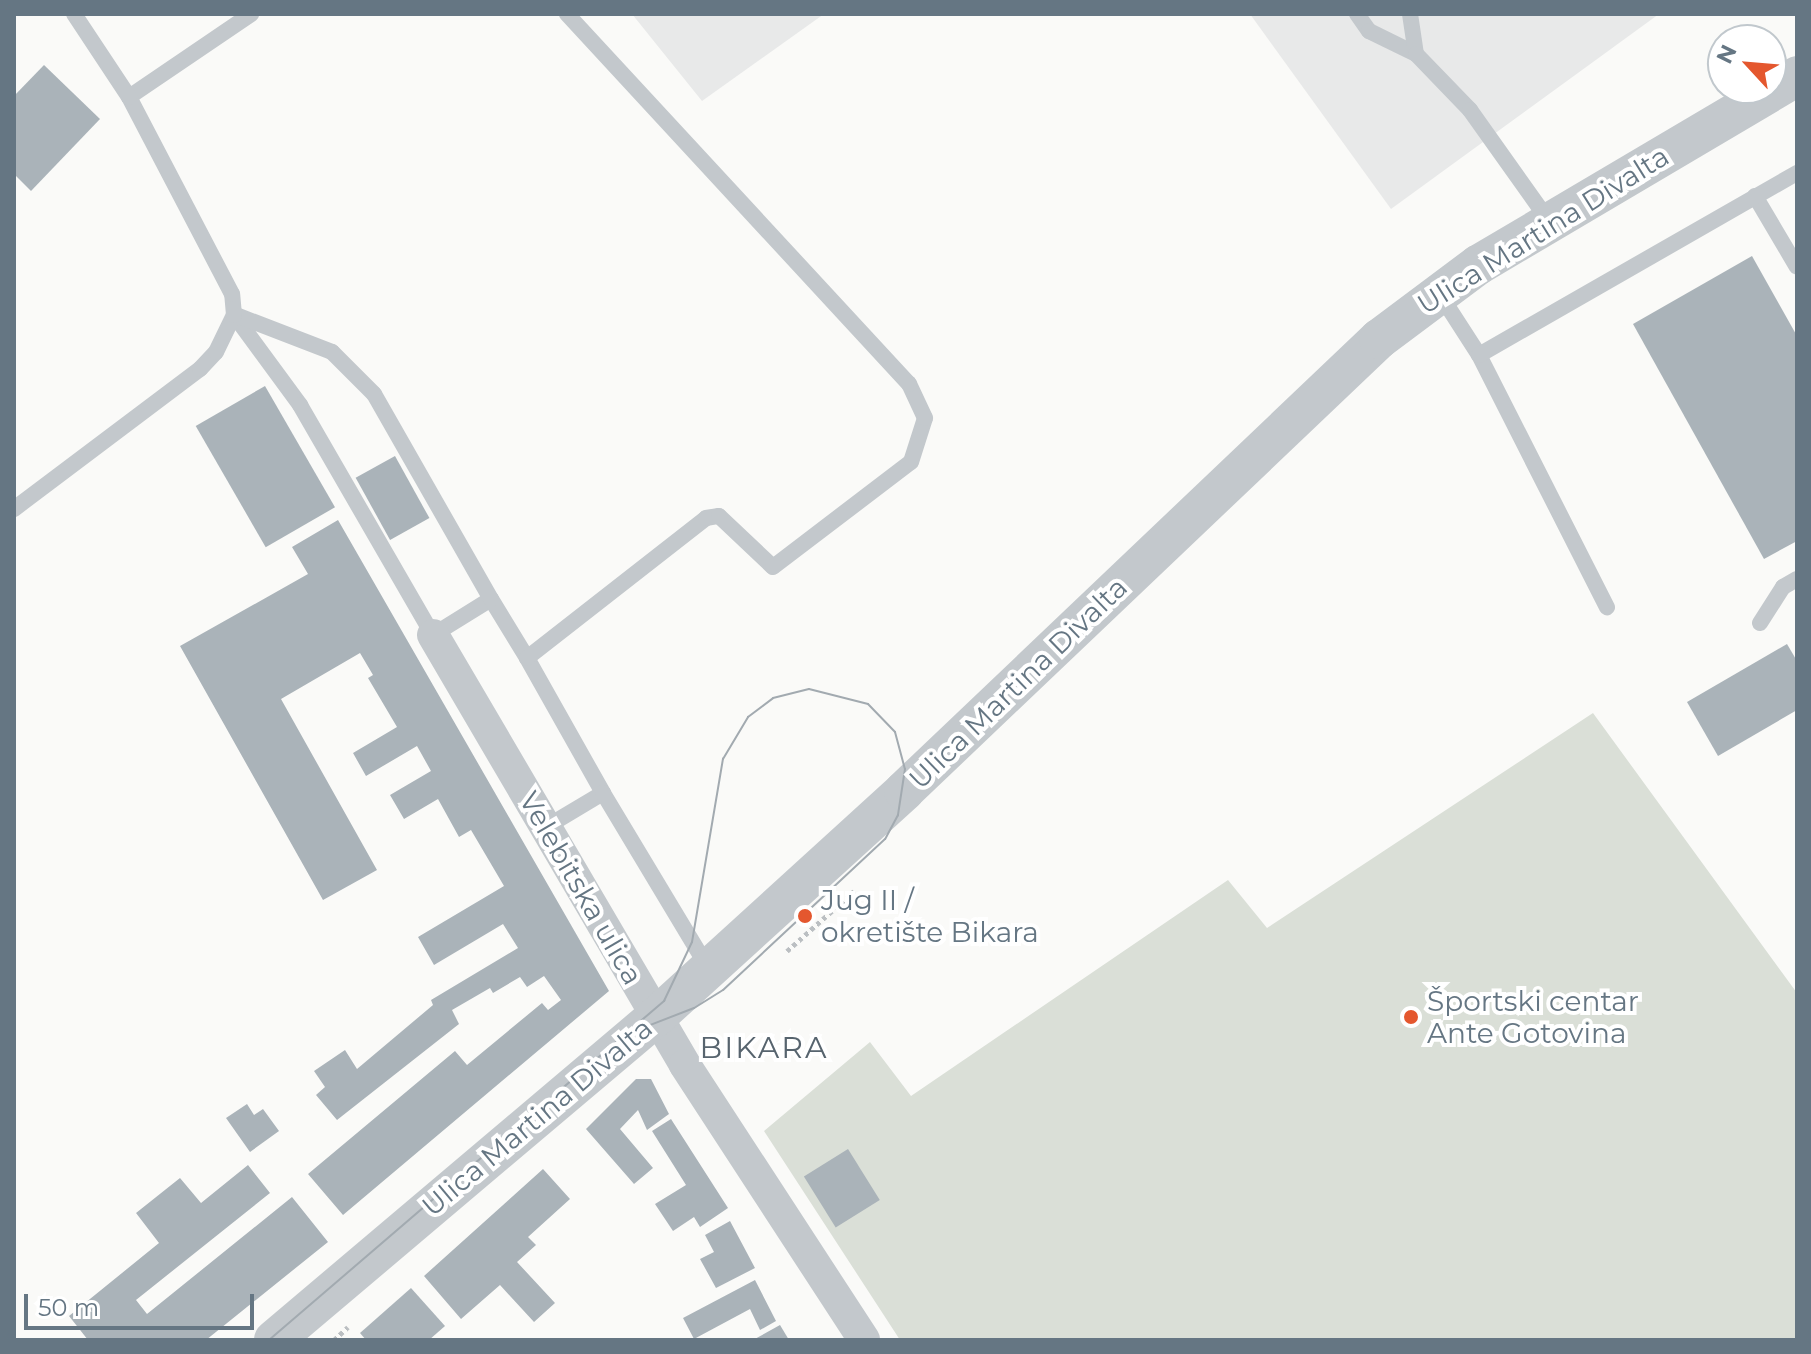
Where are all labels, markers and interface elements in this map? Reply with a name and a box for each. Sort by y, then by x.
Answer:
north arrow [1707,24,1787,104]
text: N [1711,40,1743,68]
street label: Ulica Martina Divalta [1411,139,1675,321]
street label: Ulica Martina Divalta [902,570,1134,796]
street label: Velebitska ulica [512,786,650,990]
place label: Jug II / okretište Bikara [821,883,1039,949]
marker: Jug II / okretište Bikara [796,907,814,925]
place label: Športski centar Ante Gotovina [1427,984,1639,1050]
marker: Športski centar Ante Gotovina [1402,1008,1420,1026]
street label: Ulica Martina Divalta [415,1011,659,1223]
district label: BIKARA [700,1030,828,1066]
scale bar [28,1278,258,1328]
text: 50 m [38,1293,99,1322]

